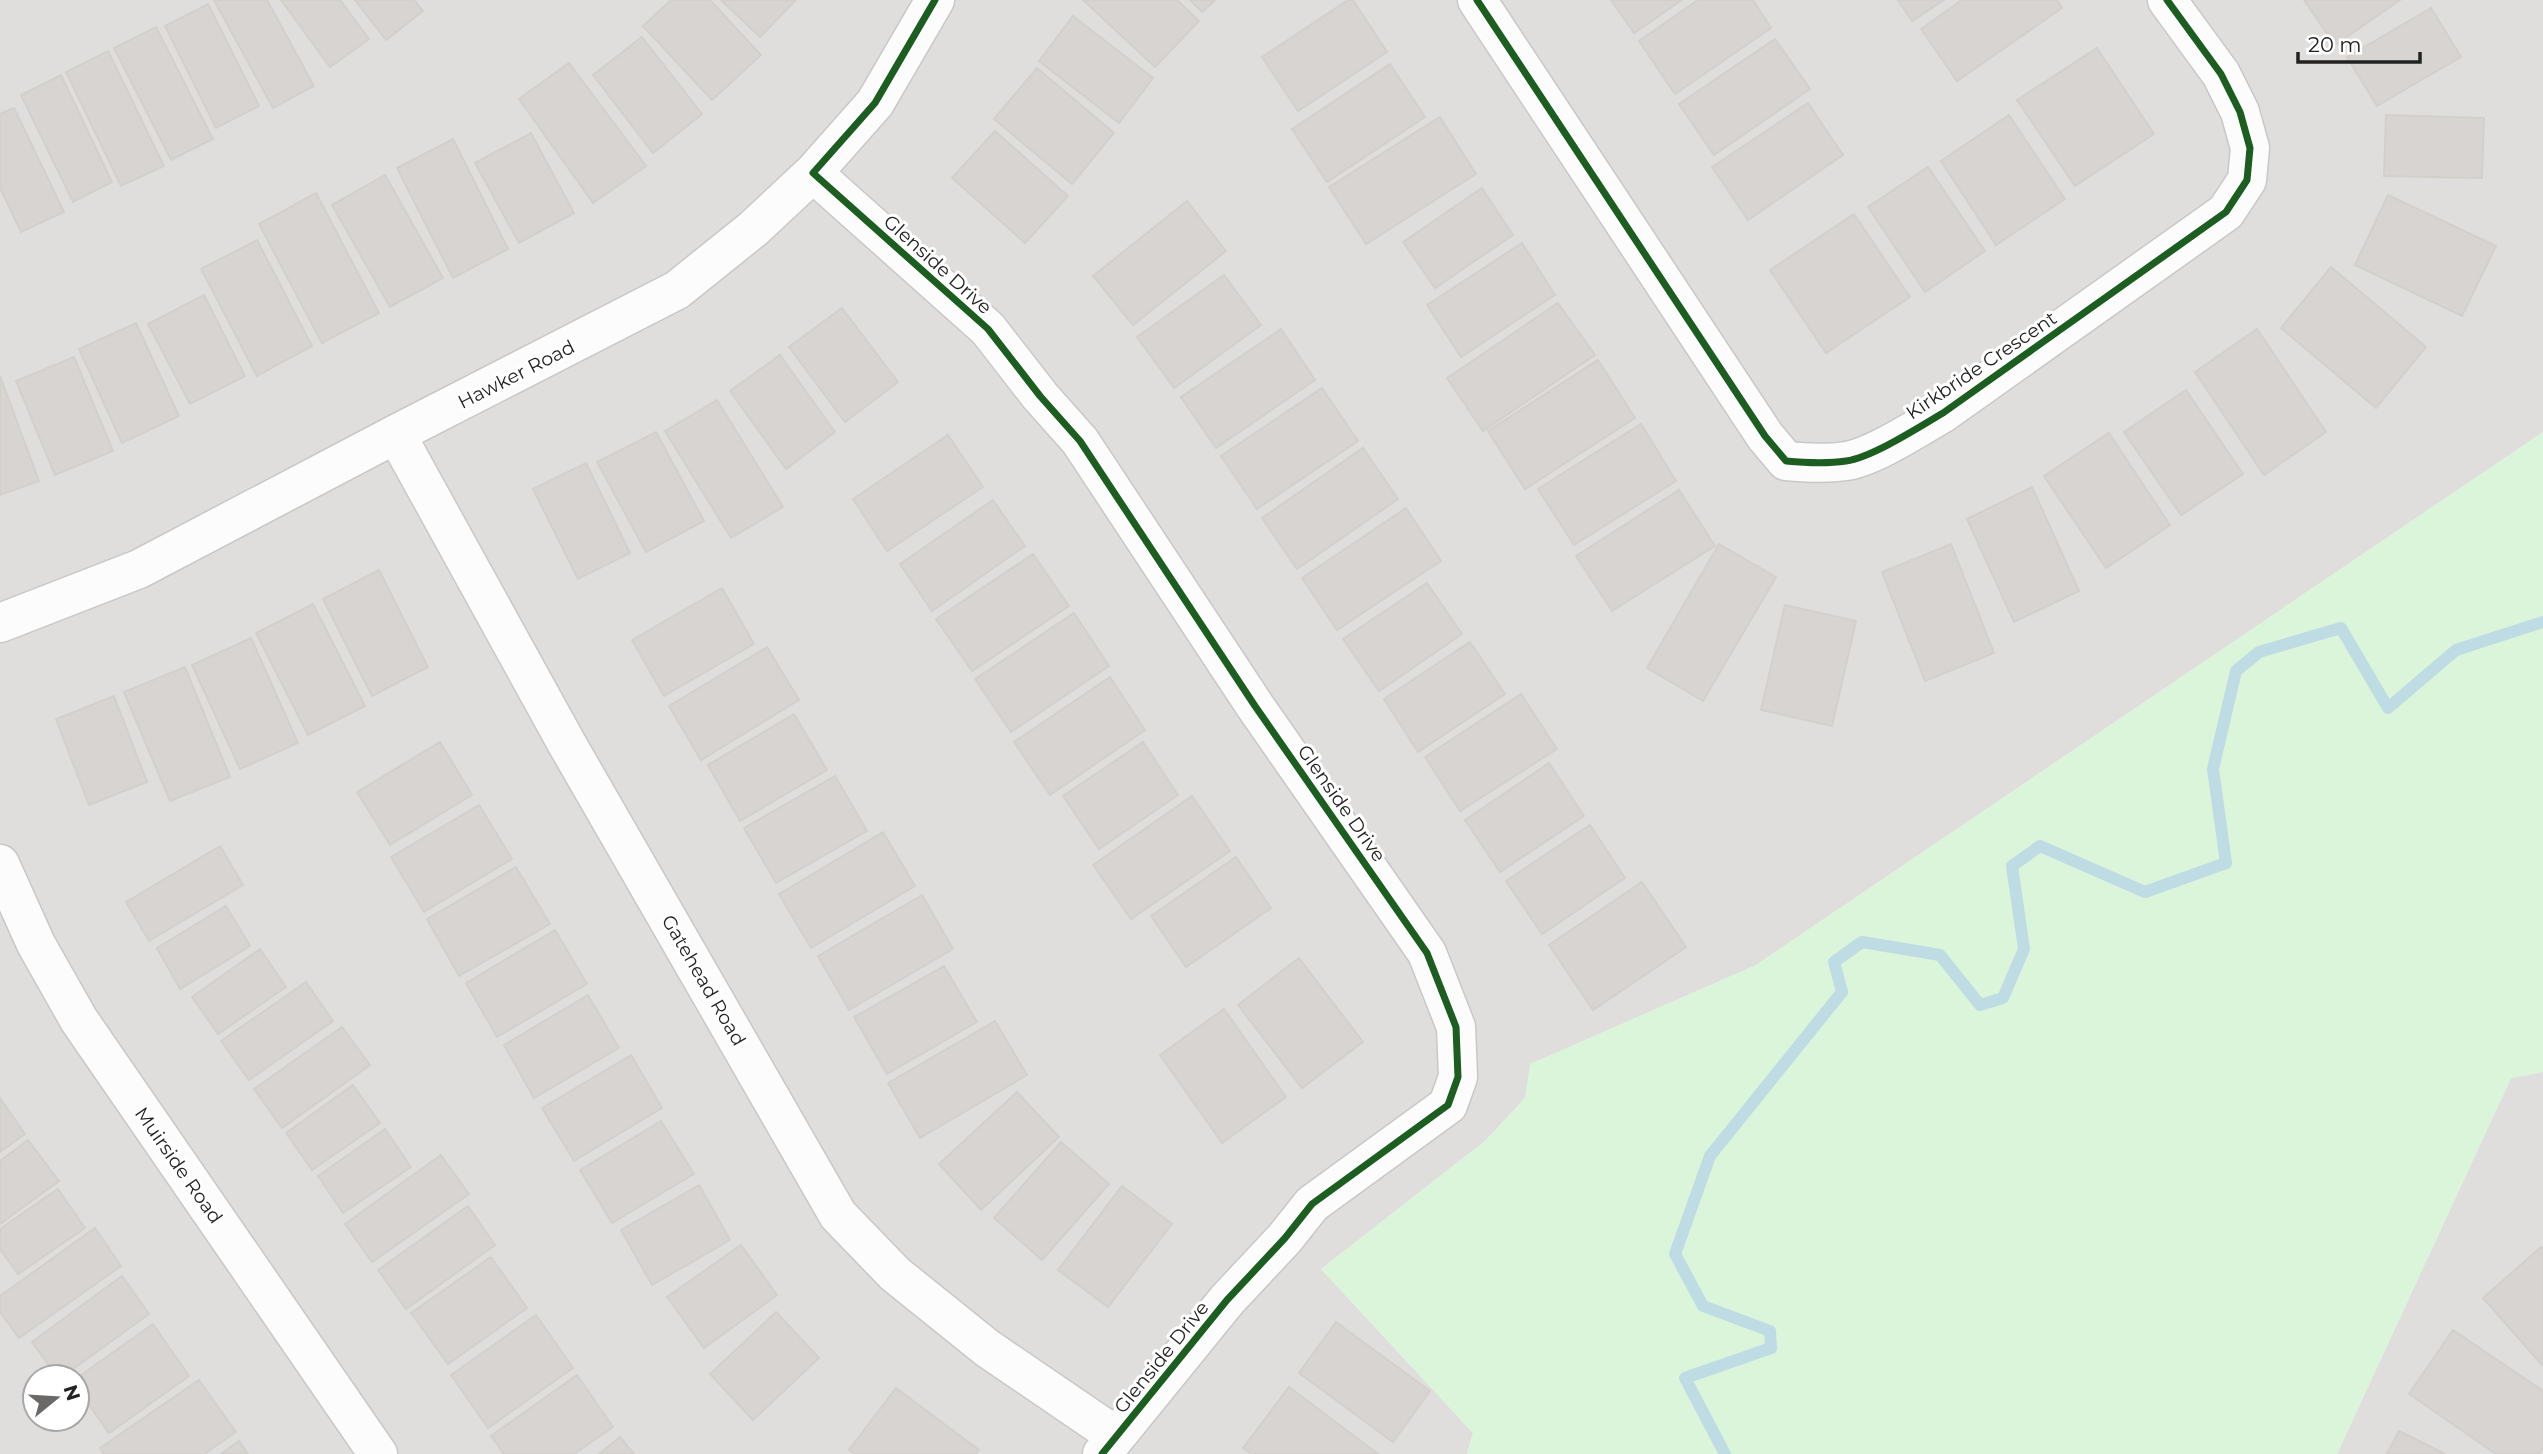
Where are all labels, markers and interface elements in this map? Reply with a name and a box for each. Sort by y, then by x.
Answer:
scale bar [2298,21,2420,65]
text: 20 m [2308,32,2362,57]
street label: Glenside Drive [879,210,996,319]
street label: Kirkbride Crescent [1902,306,2061,424]
street label: Hawker Road [454,335,578,414]
street label: Glenside Drive [1293,740,1390,866]
street label: Gatehead Road [657,911,750,1050]
street label: Muirside Road [130,1103,227,1228]
street label: Glenside Drive [1109,1297,1214,1418]
north arrow [21,1363,91,1433]
text: N [58,1382,85,1404]

